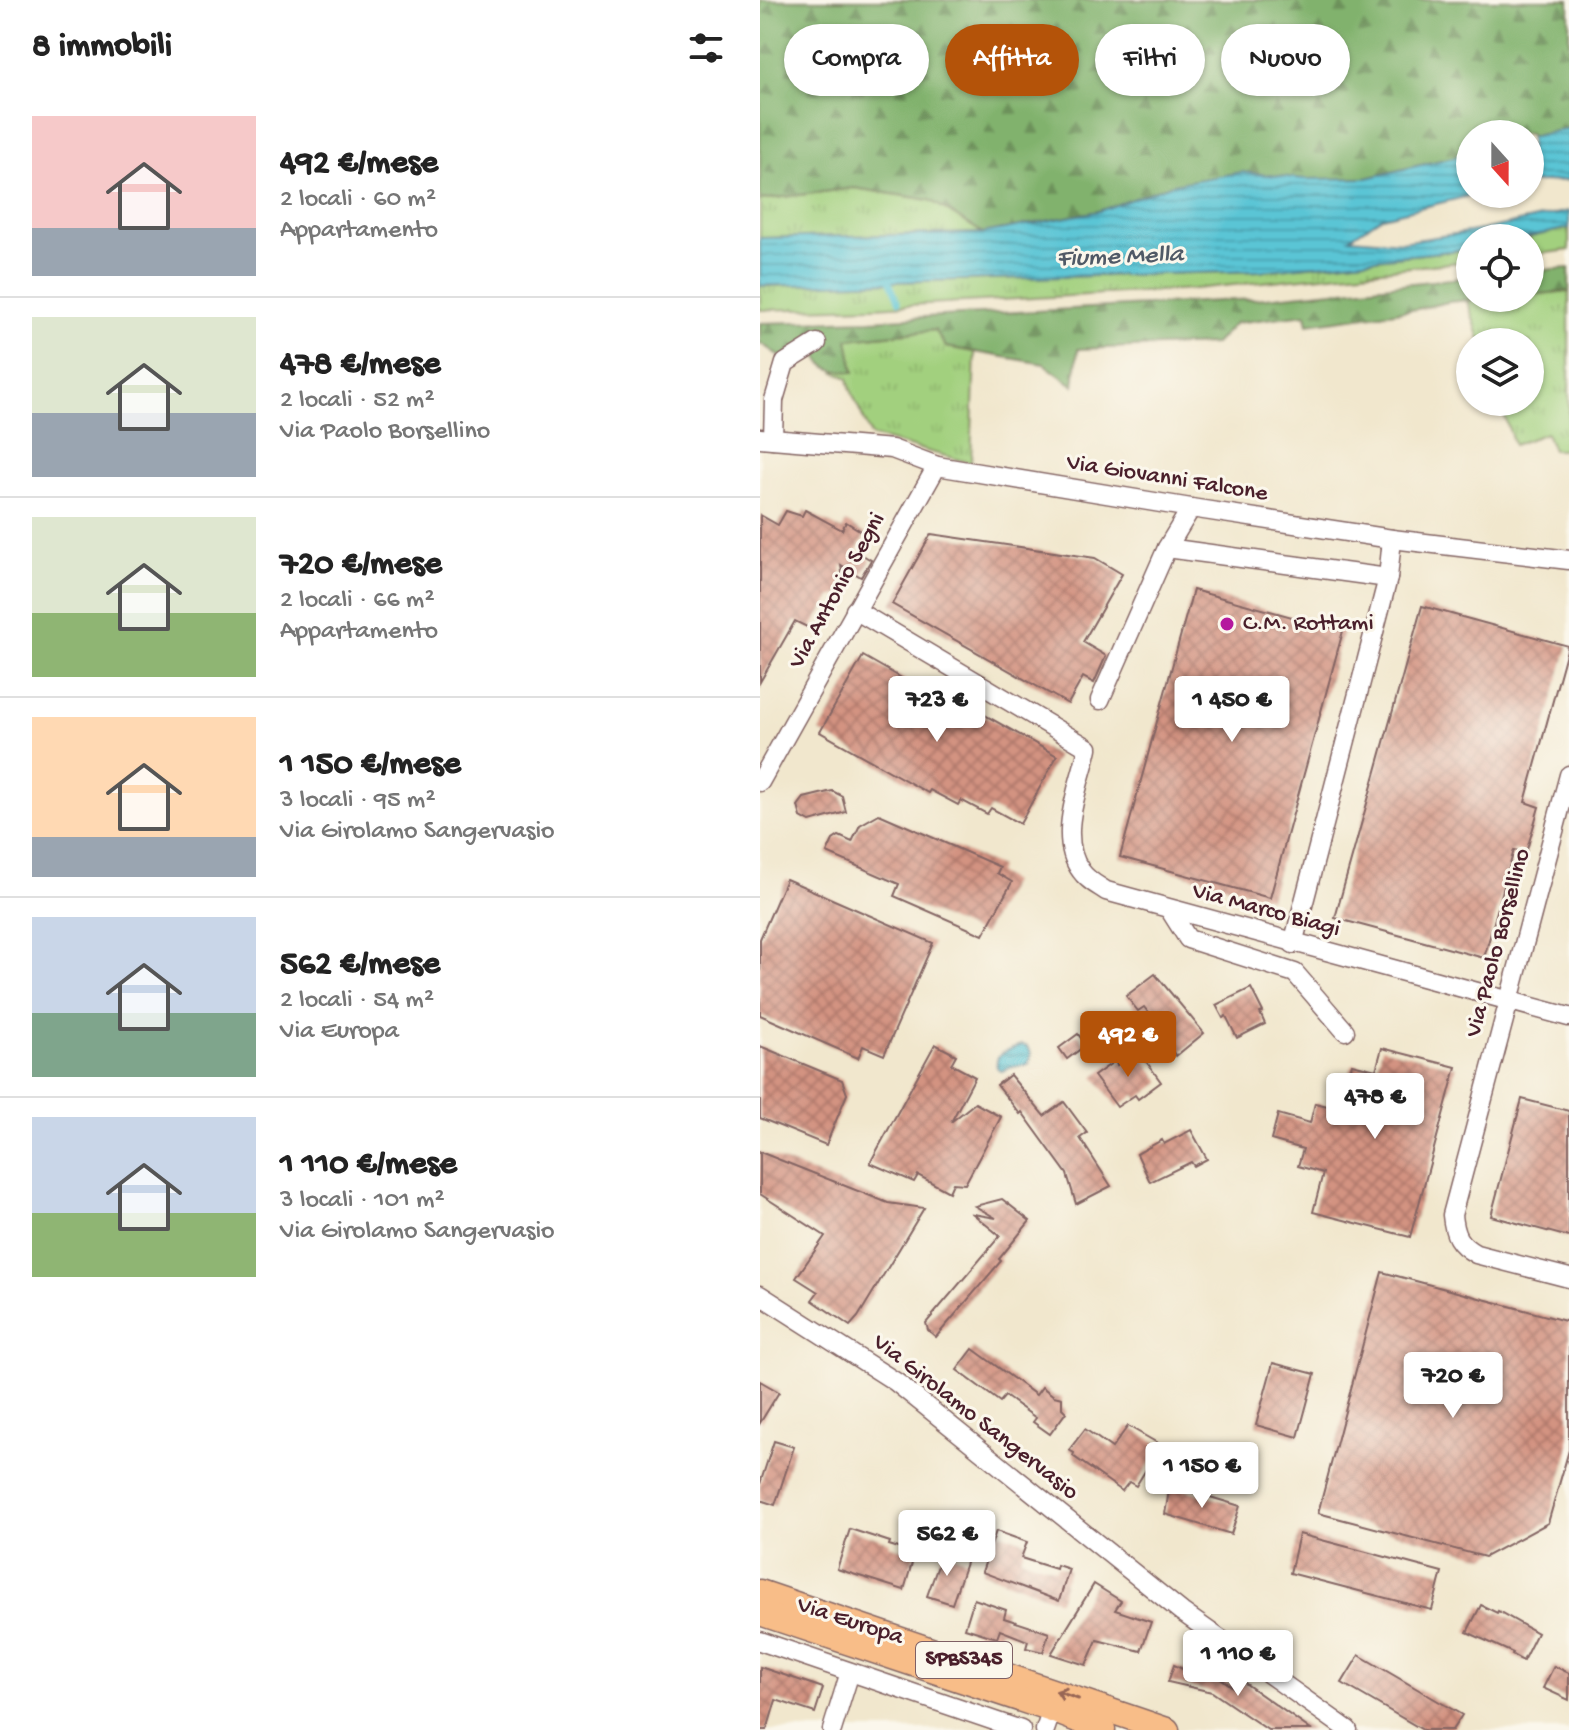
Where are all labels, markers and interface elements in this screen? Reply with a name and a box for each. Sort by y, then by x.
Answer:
chip: Compra [784,24,929,96]
chip: Affitta [945,24,1079,96]
chip: Filtri [1095,24,1205,96]
chip: Nuovo [1221,24,1350,96]
icon: filters [684,26,728,70]
text: 8 immobili [32,28,172,68]
north arrow [1456,120,1544,208]
map controls [1456,120,1544,416]
text: 492 €/mese [280,145,438,185]
icon: home [96,148,192,244]
text: 2 locali · 60 m² [280,185,436,216]
text: Appartamento [280,216,438,247]
button: locate [1456,224,1544,312]
water label: Fiume Mella [1056,240,1185,276]
button: layers [1456,328,1544,416]
text: 478 €/mese [280,346,441,386]
icon: home [96,349,192,445]
text: 2 locali · 52 m² [280,386,435,417]
text: Via Paolo Borsellino [280,417,490,448]
street label: Via Giovanni Falcone [1063,449,1270,509]
street label: Via Antonio Segni [783,508,893,675]
text: 720 €/mese [280,546,442,586]
icon: home [96,549,192,645]
text: 2 locali · 66 m² [280,586,435,617]
place label: C.M. Rottami [1243,610,1374,639]
marker: C.M. Rottami [1218,615,1236,633]
text: Appartamento [280,617,438,648]
pin: 723 € [881,676,993,744]
pin: 1 450 € [1158,676,1306,744]
text: 723 € [906,686,968,717]
text: 1 450 € [1192,686,1272,717]
text: 1 150 €/mese [280,746,461,786]
icon: home [96,749,192,845]
text: 3 locali · 95 m² [280,786,436,817]
text: Via Girolamo Sangervasio [280,817,555,848]
street label: Via Paolo Borsellino [1460,846,1538,1041]
street label: Via Marco Biagi [1188,877,1343,945]
text: 562 €/mese [280,946,440,986]
icon: home [96,949,192,1045]
text: 2 locali · 54 m² [280,986,434,1017]
pin: 492 € [1072,1011,1184,1079]
text: Via Europa [280,1017,399,1048]
text: 492 € [1098,1021,1158,1052]
pin: 478 € [1319,1073,1431,1141]
text: 478 € [1344,1083,1406,1114]
text: 1 110 €/mese [280,1146,457,1186]
icon: home [96,1149,192,1245]
text: 3 locali · 101 m² [280,1186,445,1217]
text: Via Girolamo Sangervasio [280,1217,555,1248]
street label: Via Girolamo Sangervasio [865,1328,1084,1507]
pin: 720 € [1397,1352,1509,1420]
text: 720 € [1422,1362,1484,1393]
pin: 1 150 € [1128,1442,1276,1510]
text: 1 150 € [1163,1452,1241,1483]
pin: 562 € [891,1510,1003,1578]
text: 562 € [916,1520,978,1551]
street label: Via Europa [792,1591,907,1653]
pin: 1 110 € [1164,1630,1312,1698]
text: 1 110 € [1201,1640,1275,1671]
road number: SPBS345 [916,1642,1012,1678]
one-way arrow [1055,1687,1080,1702]

